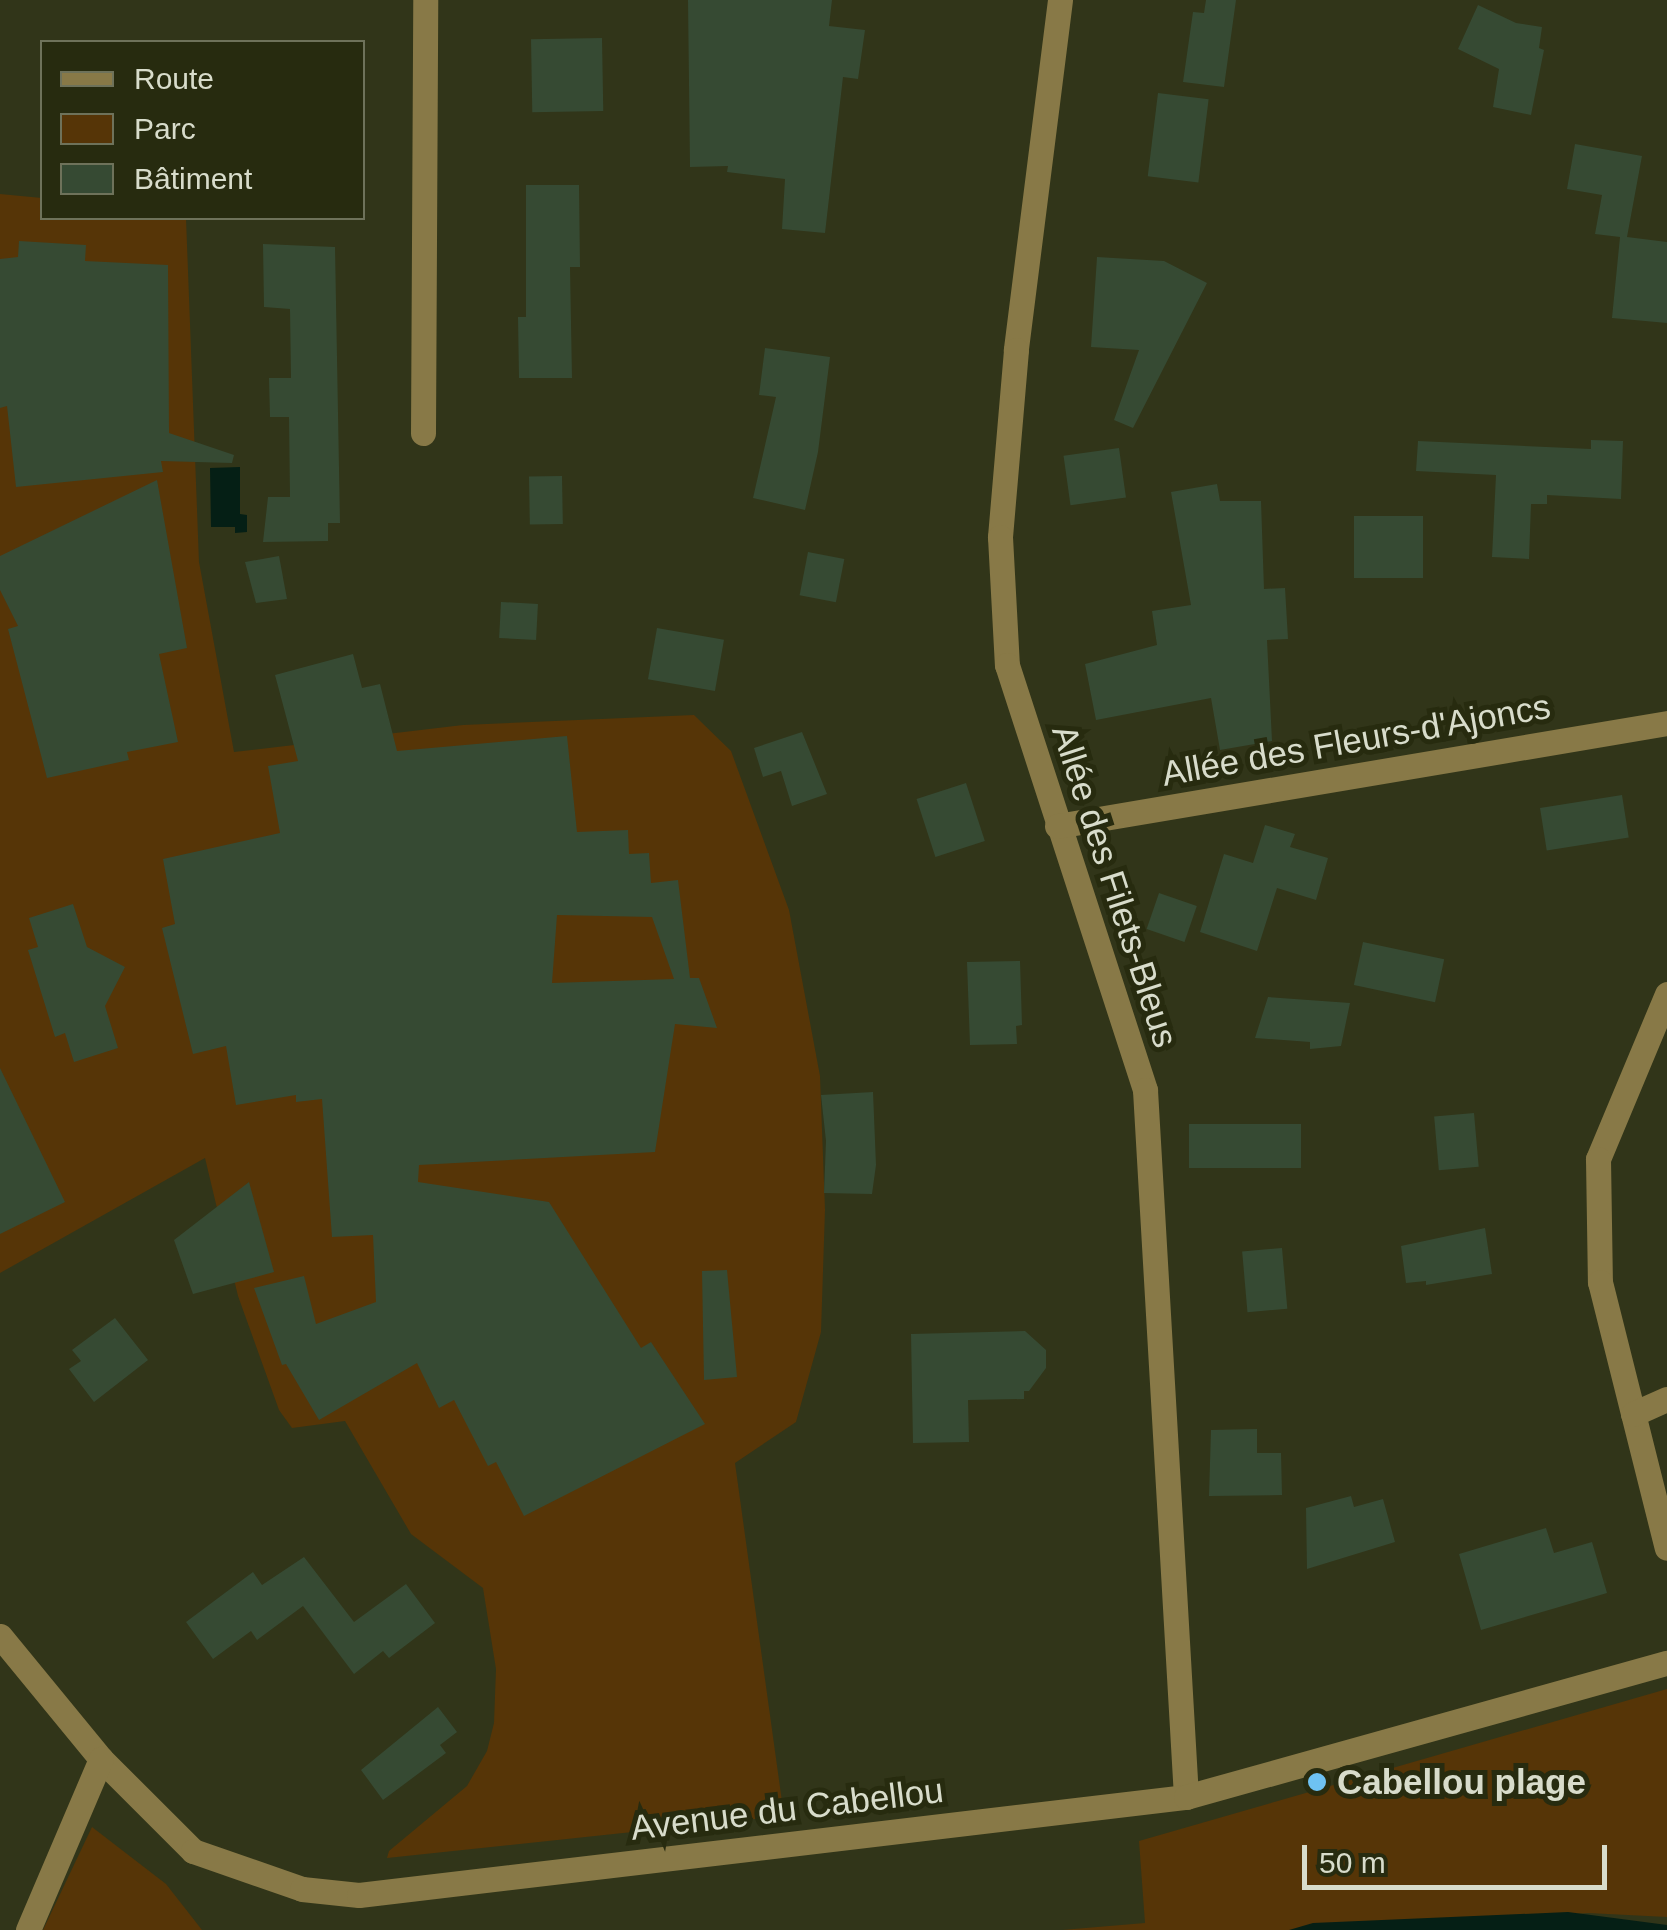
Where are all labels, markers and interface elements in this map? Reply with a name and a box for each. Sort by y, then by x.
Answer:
legend [40,40,365,220]
text: Route [134,62,214,95]
text: Parc [134,112,196,145]
text: Bâtiment [134,162,252,195]
street label: Allée des Fleurs-d'Ajoncs [1158,685,1554,795]
street label: Allée des Filets-Bleus [1043,719,1187,1053]
place label: Cabellou plage [1337,1761,1586,1803]
street label: Avenue du Cabellou [628,1769,946,1849]
marker: Cabellou plage [1306,1771,1328,1793]
scale bar [1307,1825,1612,1887]
text: 50 m [1319,1846,1386,1879]

